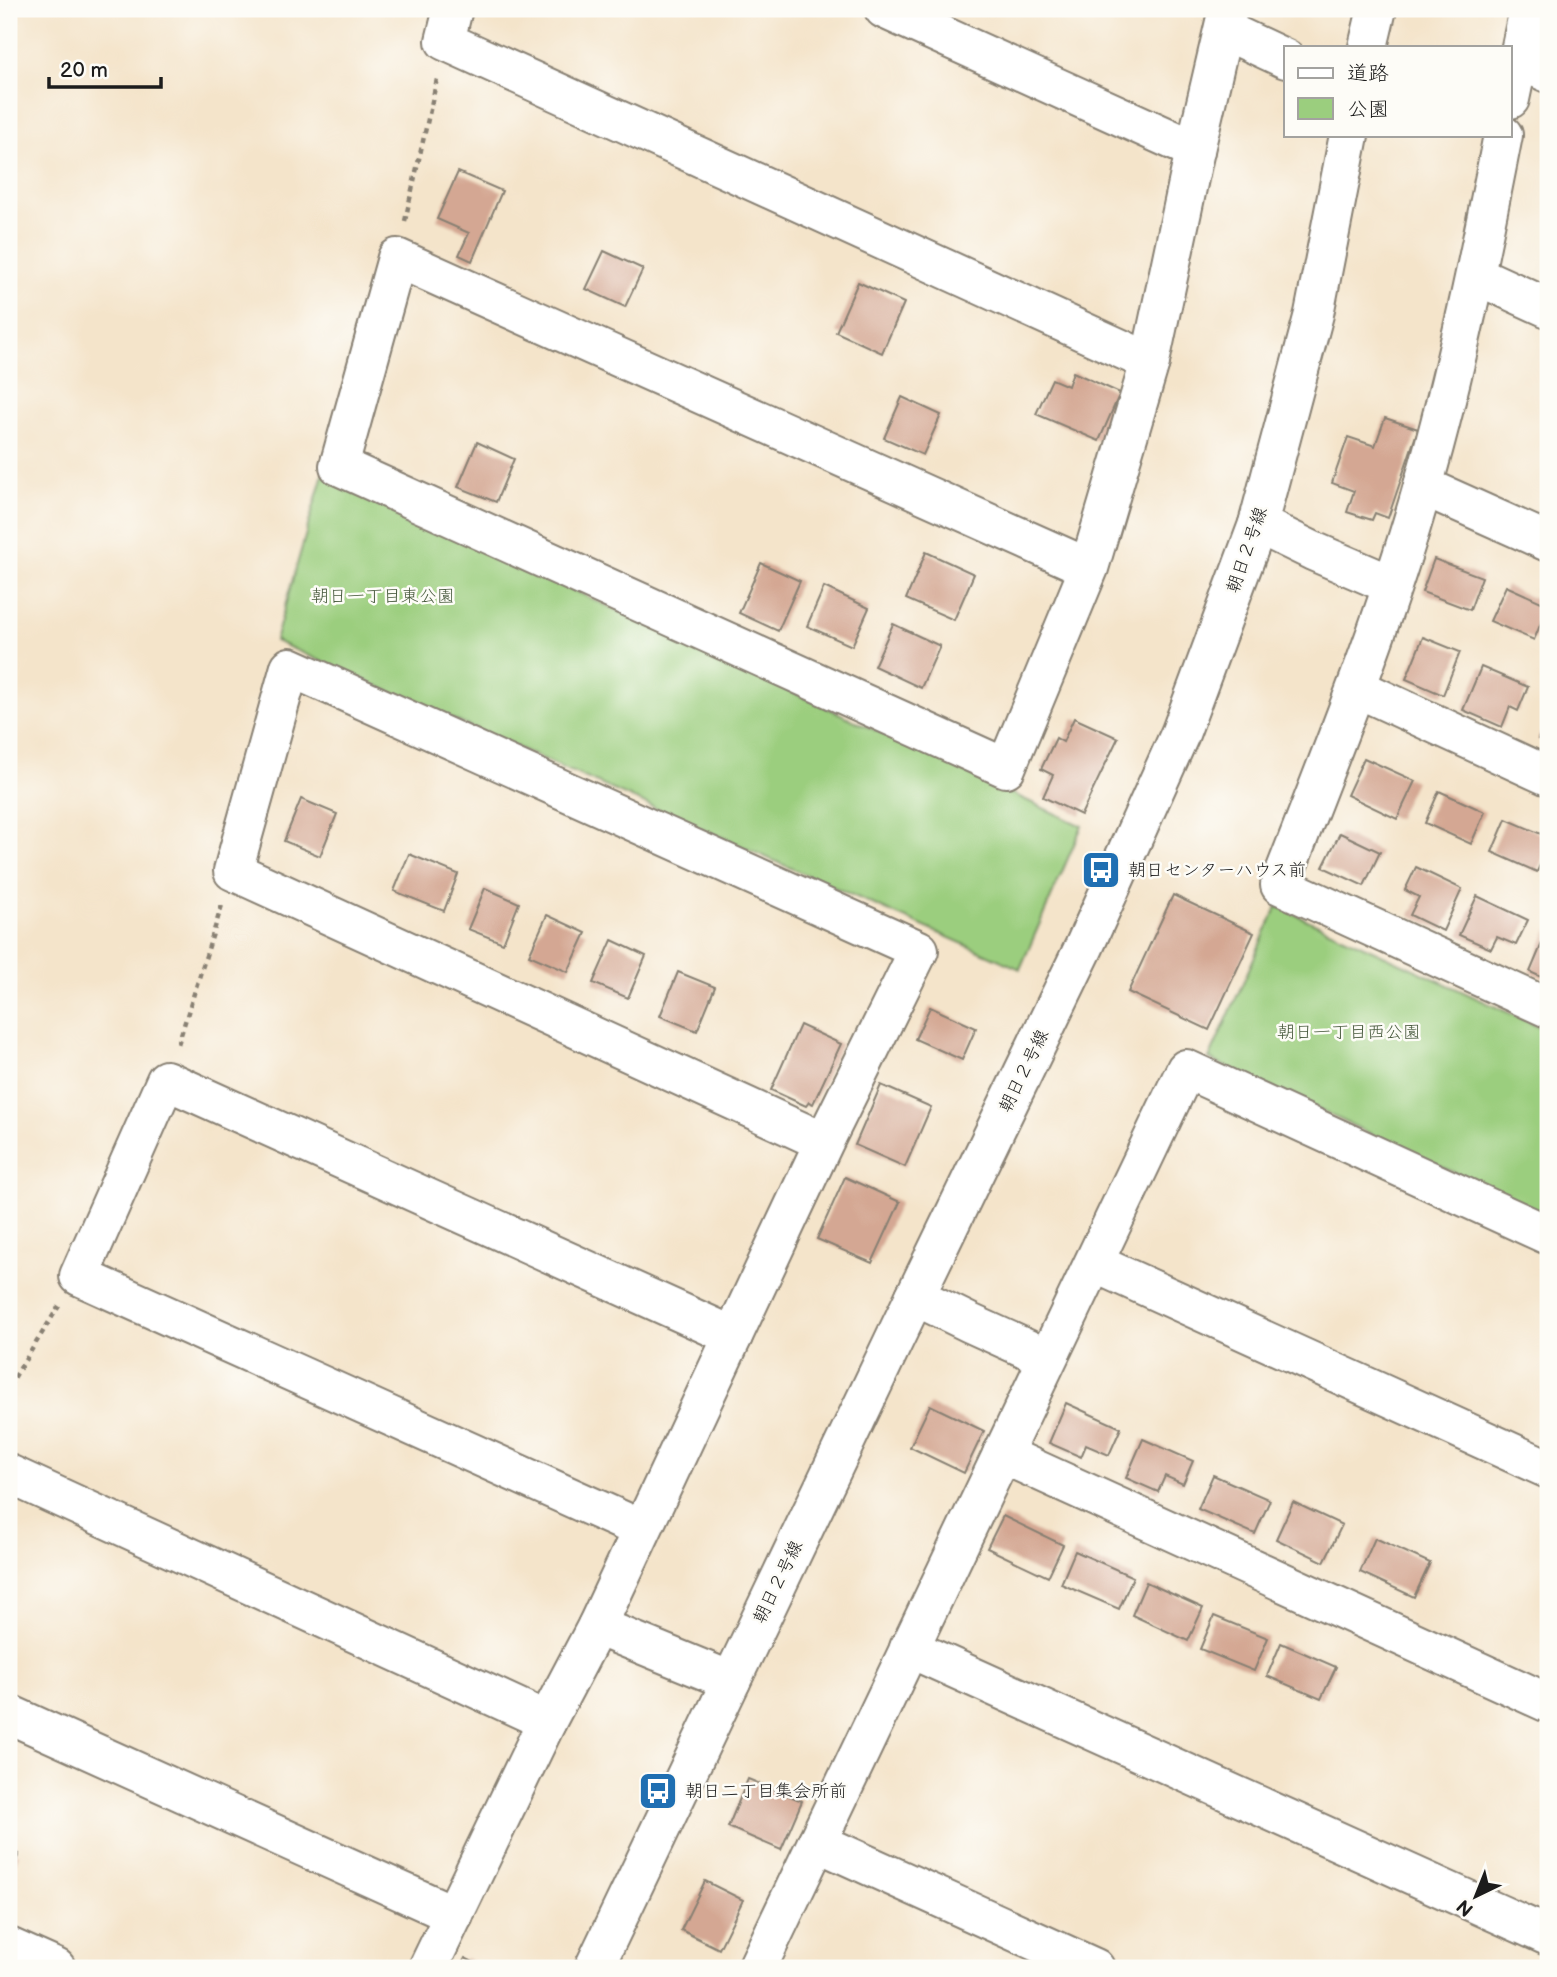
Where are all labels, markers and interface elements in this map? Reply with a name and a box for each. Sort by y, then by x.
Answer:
scale bar [49,46,161,90]
legend [1284,46,1512,136]
text: 20 m [60,58,108,83]
text: 道路 [1347,61,1389,86]
text: 公園 [1347,97,1389,122]
street label: 朝日２号線 [1222,504,1272,596]
park label: 朝日一丁目東公園 [311,586,455,607]
bus stop icon: 朝日センターハウス前 [1080,849,1122,891]
place label: 朝日センターハウス前 [1128,860,1306,881]
park label: 朝日一丁目西公園 [1277,1022,1421,1043]
street label: 朝日２号線 [995,1026,1053,1116]
street label: 朝日２号線 [749,1537,807,1627]
bus stop icon: 朝日二丁目集会所前 [637,1770,679,1812]
place label: 朝日二丁目集会所前 [685,1781,847,1802]
north arrow [1442,1862,1512,1932]
text: N [1452,1894,1478,1921]

